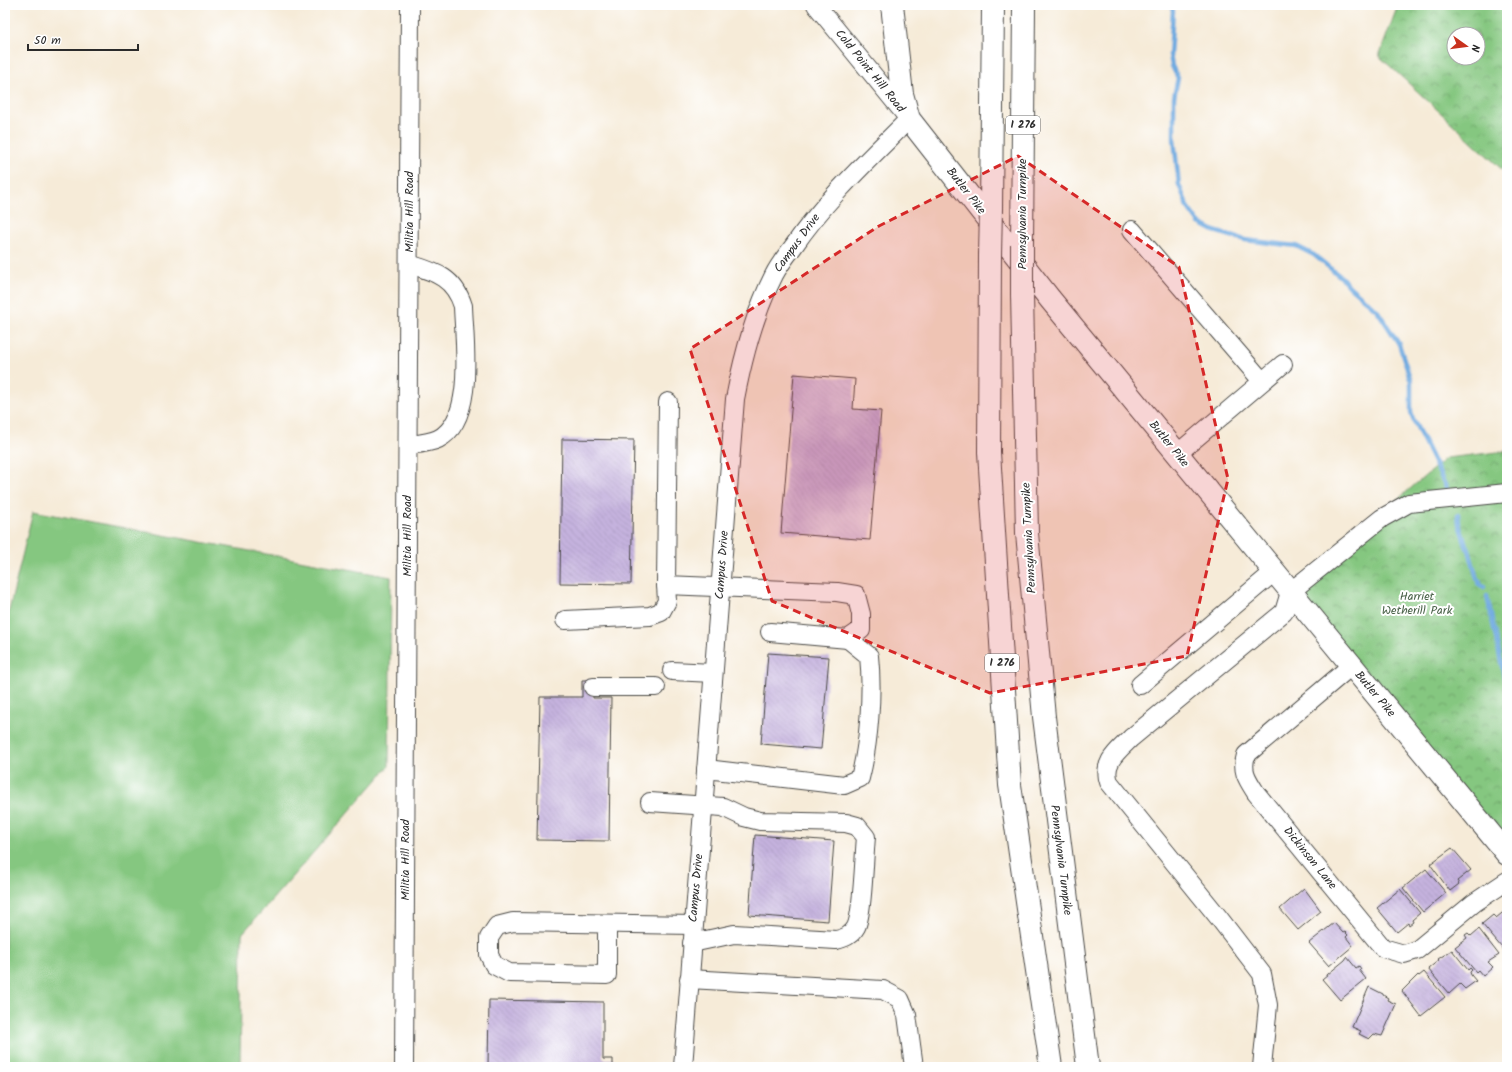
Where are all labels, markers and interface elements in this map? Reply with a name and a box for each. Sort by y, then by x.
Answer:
street label: Cold Point Hill Road [830,25,910,118]
scale bar [28,26,138,52]
north arrow [1446,26,1486,66]
text: 50 m [34,31,61,50]
text: N [1465,43,1484,54]
road number: I 276 [1006,116,1040,134]
street label: Pennsylvania Turnpike [1013,158,1032,269]
street label: Butler Pike [941,163,991,219]
street label: Militia Hill Road [400,170,419,253]
street label: Campus Drive [769,209,825,276]
street label: Butler Pike [1144,416,1194,472]
street label: Pennsylvania Turnpike [1017,482,1041,594]
street label: Militia Hill Road [398,494,417,577]
street label: Campus Drive [710,529,734,600]
park label: Harriet Wetherill Park [1382,587,1453,620]
road number: I 276 [985,654,1019,672]
street label: Butler Pike [1350,667,1401,722]
street label: Pennsylvania Turnpike [1045,804,1077,917]
street label: Militia Hill Road [396,818,415,901]
street label: Dickinson Lane [1279,822,1342,894]
street label: Campus Drive [684,852,709,923]

